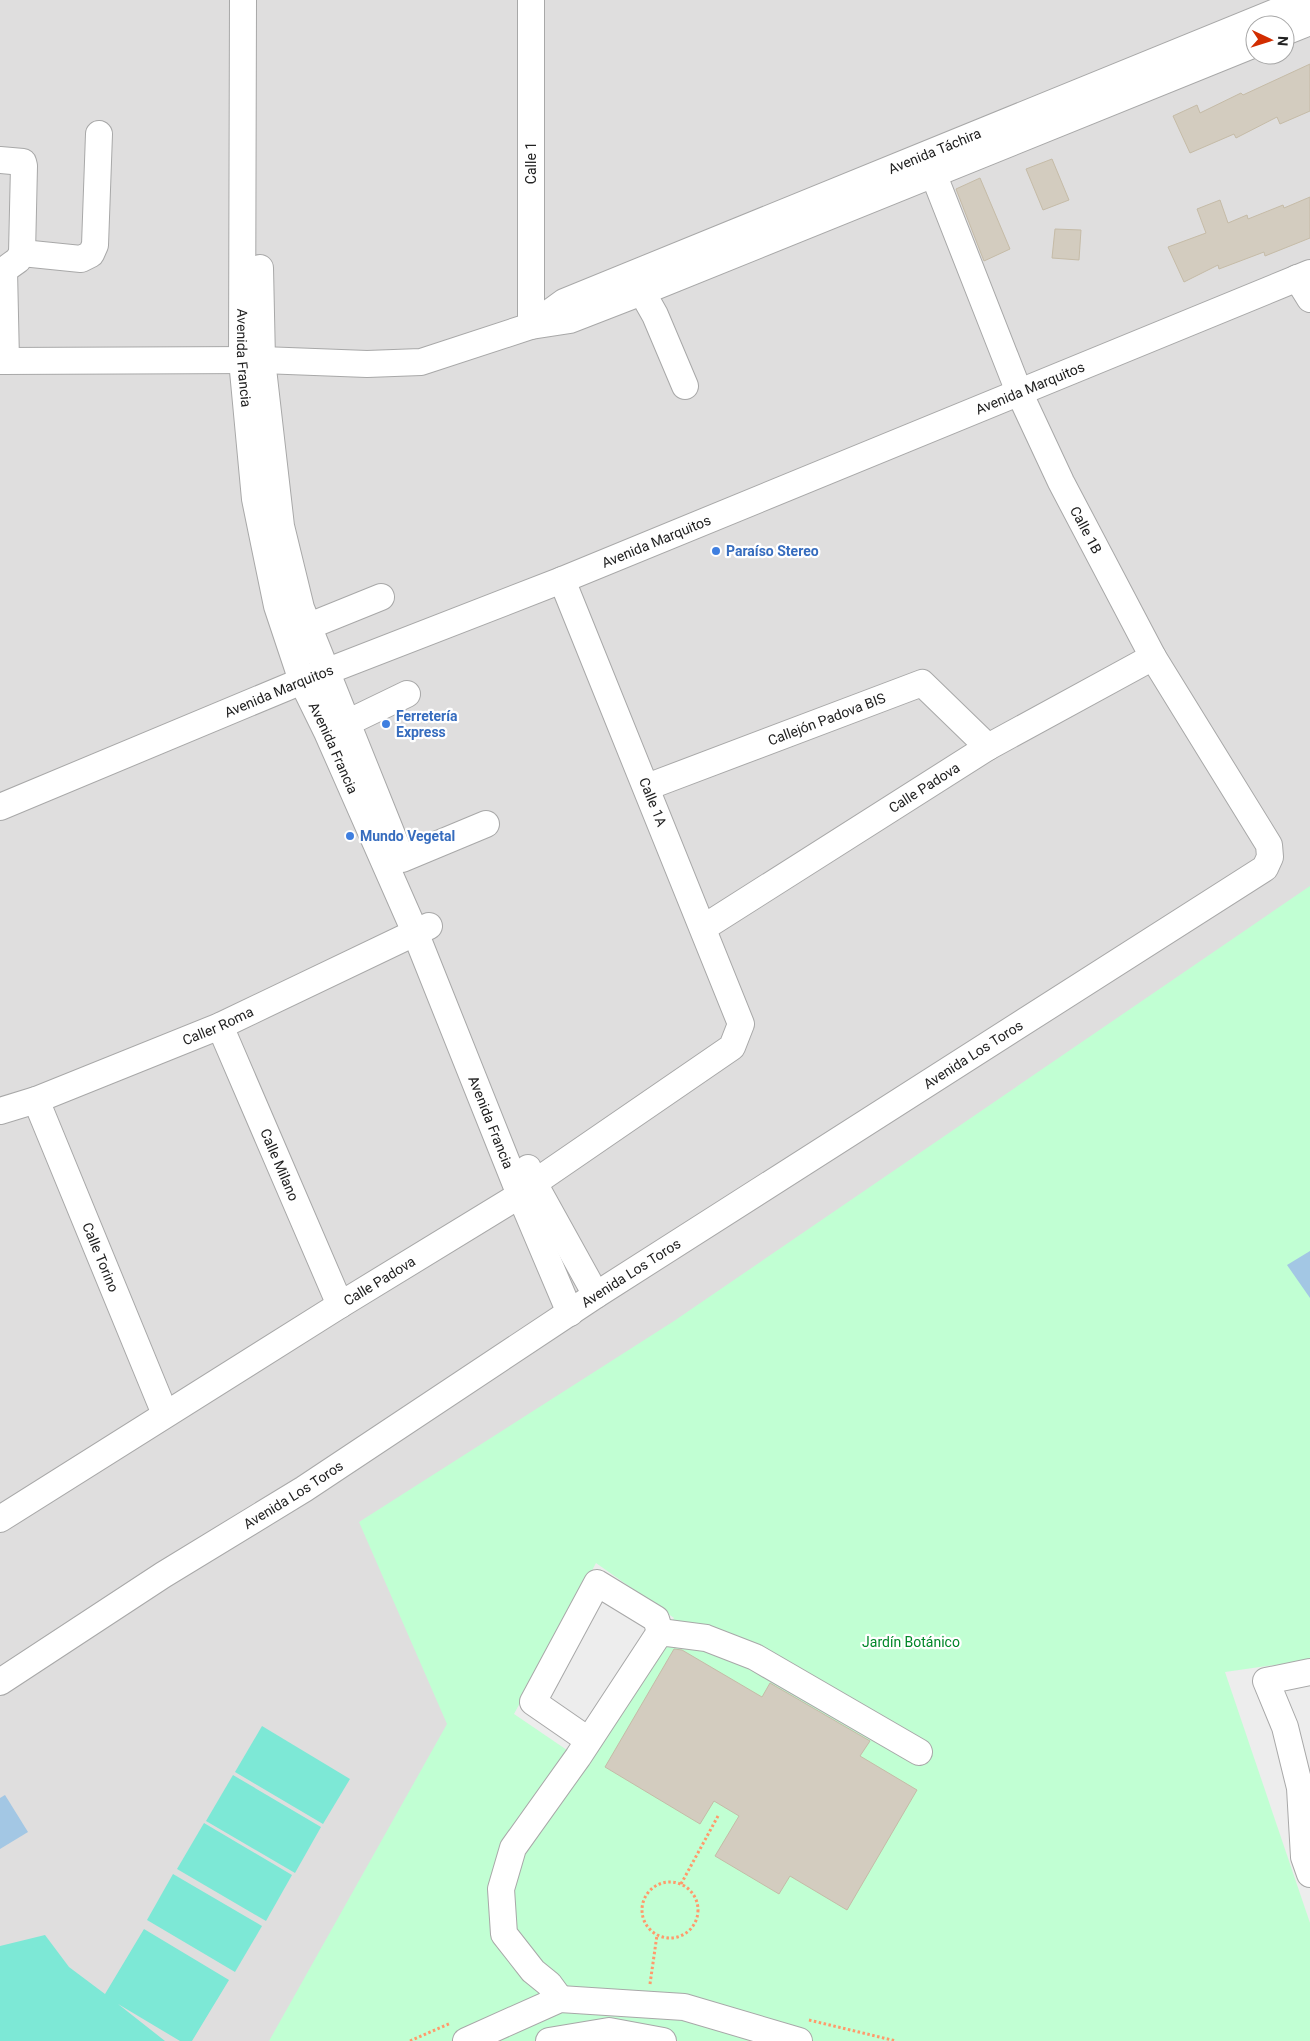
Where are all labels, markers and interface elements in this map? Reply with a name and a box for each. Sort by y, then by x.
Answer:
north arrow [1245,15,1295,65]
text: N [1275,35,1291,46]
street label: Avenida Táchira [886,125,983,177]
street label: Calle 1 [523,142,539,184]
street label: Avenida Francia [234,309,254,408]
street label: Avenida Marquitos [973,358,1087,417]
street label: Calle 1B [1067,504,1105,556]
street label: Avenida Marquitos [599,512,713,571]
place label: Paraíso Stereo [726,543,819,559]
marker: Paraíso Stereo [710,545,722,557]
street label: Avenida Marquitos [222,662,336,720]
street label: Callejón Padova BIS [766,690,888,749]
street label: Avenida Francia [306,700,361,796]
place label: Ferretería Express [396,708,458,740]
marker: Ferretería Express [380,718,392,730]
street label: Calle Padova [886,759,963,816]
street label: Calle 1A [636,775,670,829]
place label: Mundo Vegetal [360,828,455,844]
marker: Mundo Vegetal [344,830,356,842]
street label: Caller Roma [180,1003,256,1048]
street label: Avenida Los Toros [920,1017,1026,1092]
street label: Avenida Francia [465,1073,517,1171]
street label: Calle Milano [257,1126,302,1203]
street label: Calle Torino [79,1220,122,1294]
street label: Avenida Los Toros [578,1235,683,1311]
street label: Calle Padova [341,1253,418,1309]
street label: Avenida Los Toros [241,1457,346,1532]
park label: Jardín Botánico [862,1634,960,1650]

